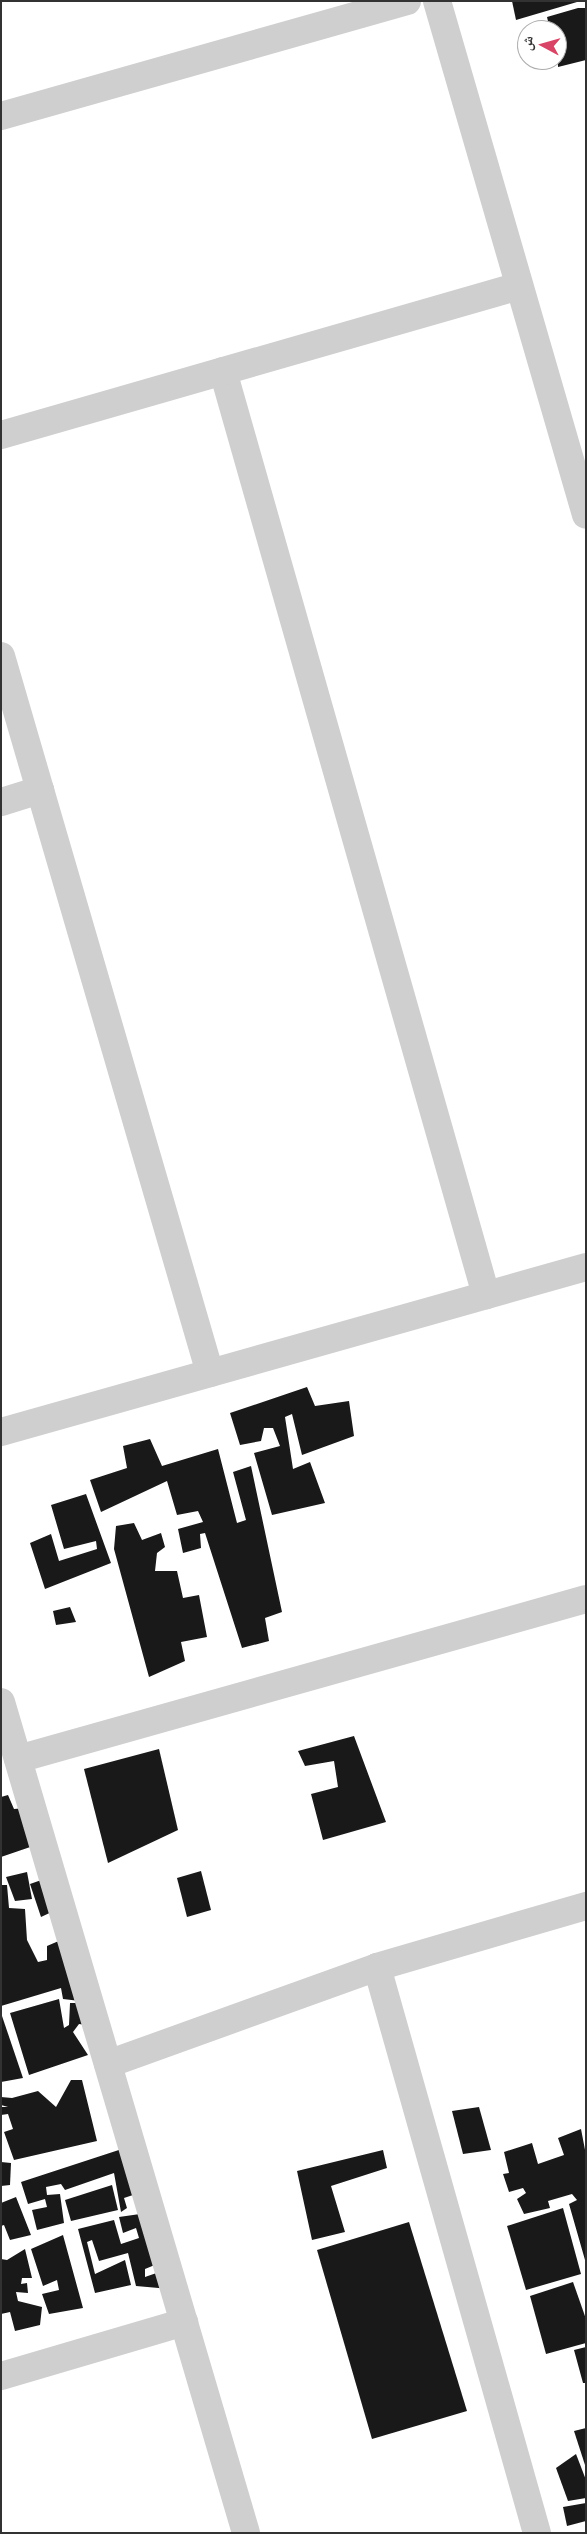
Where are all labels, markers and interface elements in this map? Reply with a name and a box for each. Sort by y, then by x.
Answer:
north arrow [517,20,567,70]
text: ش [518,35,537,52]

